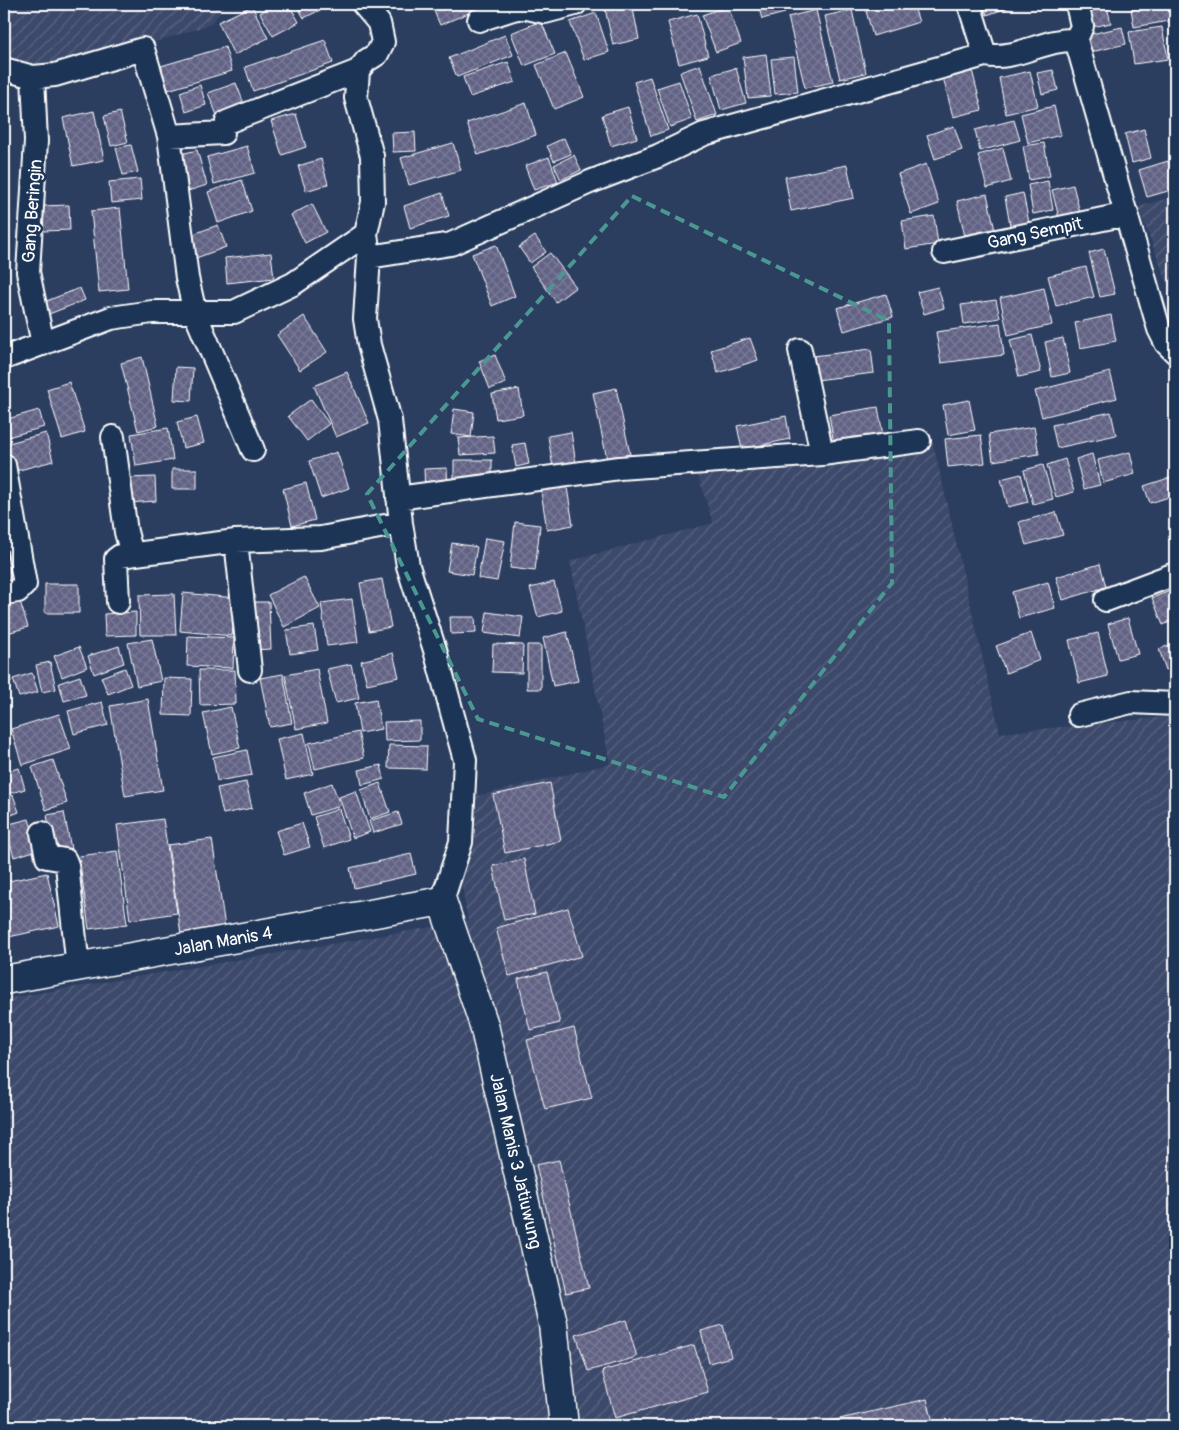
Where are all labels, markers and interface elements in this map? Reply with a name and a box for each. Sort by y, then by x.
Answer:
street label: Gang Beringin [17,158,48,264]
street label: Gang Sempit [985,212,1086,255]
street label: Jalan Manis 4 [172,921,275,961]
street label: Jalan Manis 3 Jatiuwung [484,1071,547,1251]

